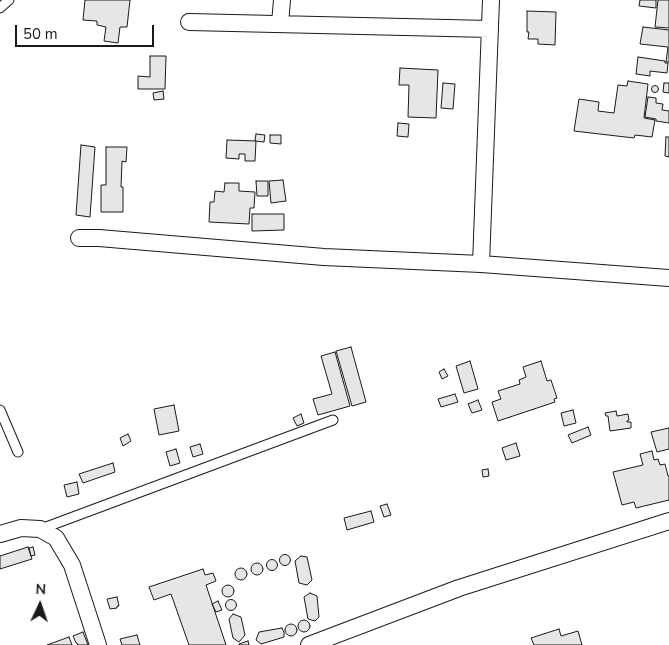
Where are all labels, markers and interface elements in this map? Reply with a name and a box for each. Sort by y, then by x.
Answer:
scale bar [18,15,156,47]
text: 50 m [23,24,58,44]
north arrow [15,580,65,630]
text: N [35,580,47,599]

